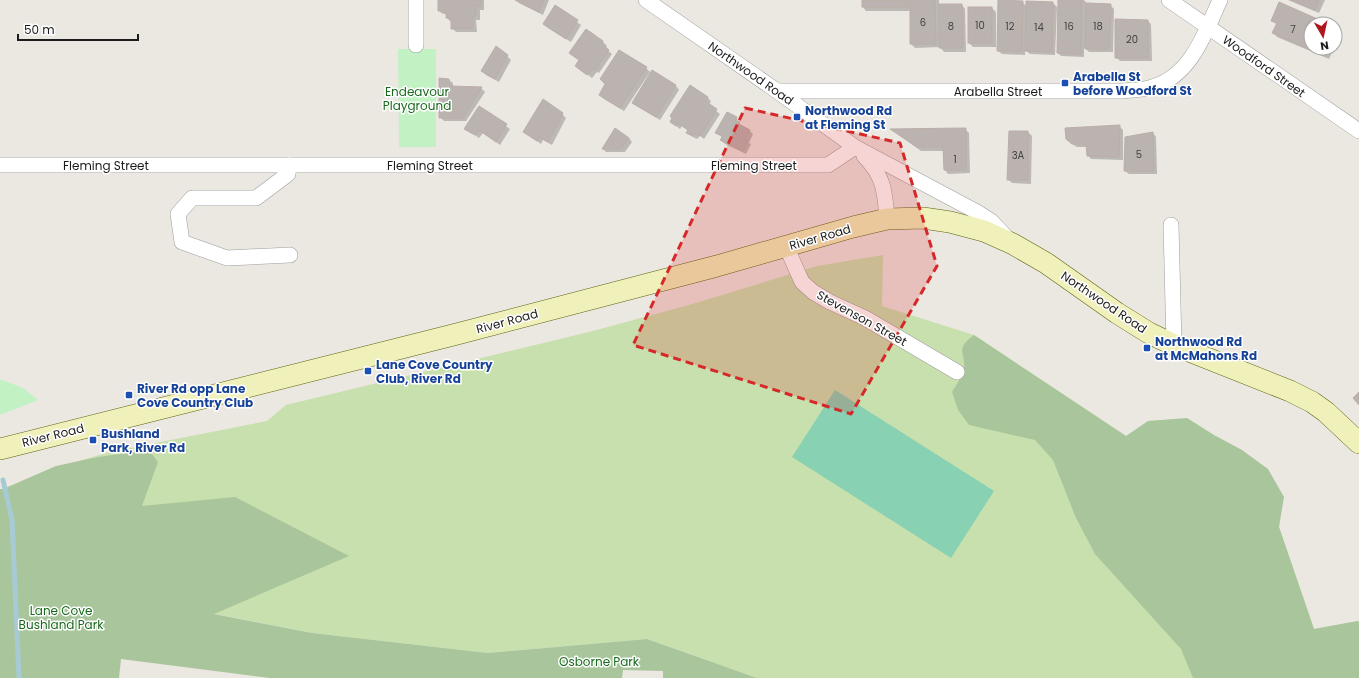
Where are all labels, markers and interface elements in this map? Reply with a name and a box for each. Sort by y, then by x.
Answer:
house number: 6 [920,15,926,30]
scale bar [18,16,138,42]
north arrow [1303,16,1343,56]
house number: 10 [975,18,985,33]
house number: 8 [948,19,954,34]
house number: 12 [1006,19,1015,34]
house number: 16 [1064,19,1074,34]
house number: 18 [1093,19,1103,34]
house number: 14 [1034,20,1044,35]
text: 50 m [24,21,55,38]
house number: 7 [1290,22,1296,37]
street label: Woodford Street [1219,31,1309,101]
house number: 20 [1126,32,1138,47]
street label: Northwood Road [705,37,797,109]
text: N [1319,37,1330,54]
place label: Arabella St before Woodford St [1073,68,1192,99]
marker: Arabella St before Woodford St [1060,78,1070,88]
park label: Endeavour Playground [383,83,451,114]
street label: Arabella Street [954,83,1042,100]
place label: Northwood Rd at Fleming St [805,102,892,133]
marker: Northwood Rd at Fleming St [792,112,802,122]
house number: 5 [1136,147,1142,162]
house number: 3A [1012,148,1025,163]
house number: 1 [953,152,957,167]
street label: Fleming Street [63,157,149,174]
street label: Fleming Street [387,157,473,174]
street label: Fleming Street [711,157,797,174]
street label: River Road [787,220,853,254]
street label: Northwood Road [1058,267,1150,337]
street label: Stevenson Street [814,286,910,350]
street label: River Road [474,305,540,337]
place label: Northwood Rd at McMahons Rd [1155,333,1257,364]
marker: Northwood Rd at McMahons Rd [1142,343,1152,353]
place label: Lane Cove Country Club, River Rd [376,356,493,387]
marker: Lane Cove Country Club, River Rd [363,366,373,376]
place label: River Rd opp Lane Cove Country Club [137,380,253,411]
marker: River Rd opp Lane Cove Country Club [124,390,134,400]
street label: River Road [20,419,86,451]
place label: Bushland Park, River Rd [101,425,185,456]
marker: Bushland Park, River Rd [88,435,98,445]
park label: Lane Cove Bushland Park [19,602,104,633]
park label: Osborne Park [559,653,640,670]

